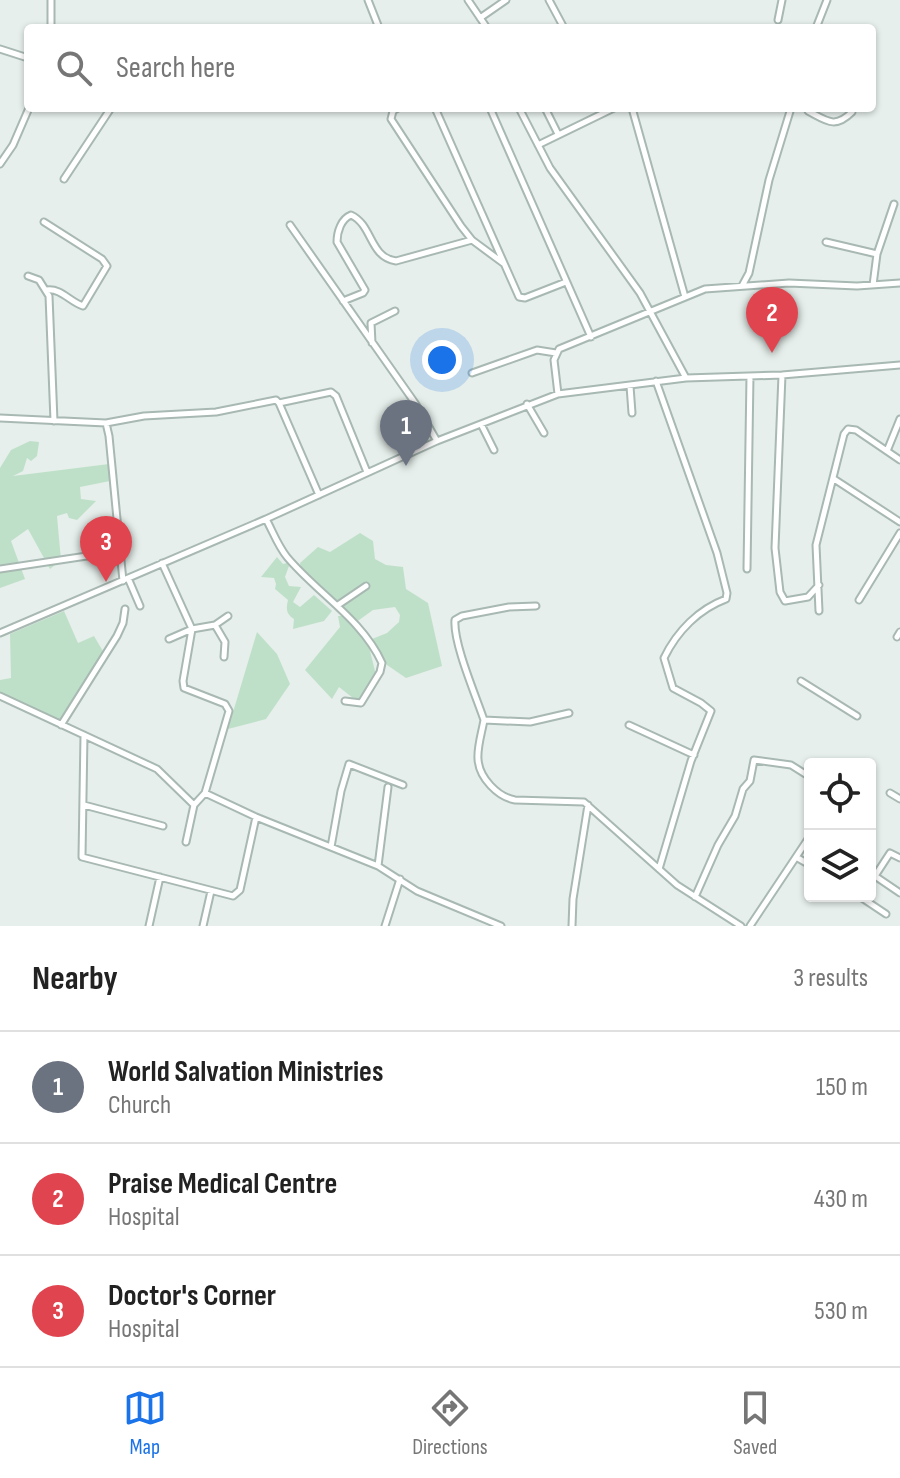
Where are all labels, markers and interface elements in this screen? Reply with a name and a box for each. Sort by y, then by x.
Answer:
search box [24,24,876,112]
icon: search [52,46,96,90]
text: Search here [116,50,235,86]
pin: 2 [746,287,798,353]
your location [422,340,462,380]
pin: 1 [380,400,432,466]
pin: 3 [80,516,132,582]
map controls [804,758,876,902]
button: locate [804,758,876,830]
button: layers [804,830,876,902]
text: Nearby [32,958,118,999]
text: 3 results [793,963,868,994]
text: World Salvation Ministries [108,1054,383,1090]
text: 1 [53,1072,63,1103]
text: 150 m [816,1072,868,1103]
text: Church [108,1090,171,1121]
text: Praise Medical Centre [108,1166,337,1202]
text: 2 [52,1184,64,1215]
text: 430 m [814,1184,868,1215]
text: Hospital [108,1202,180,1233]
text: Doctor's Corner [108,1278,276,1314]
text: 3 [52,1296,64,1327]
text: 530 m [814,1296,868,1327]
text: Hospital [108,1314,180,1345]
tab: Map [123,1386,167,1461]
tab: Directions [412,1386,488,1461]
tab: Saved [733,1386,777,1461]

